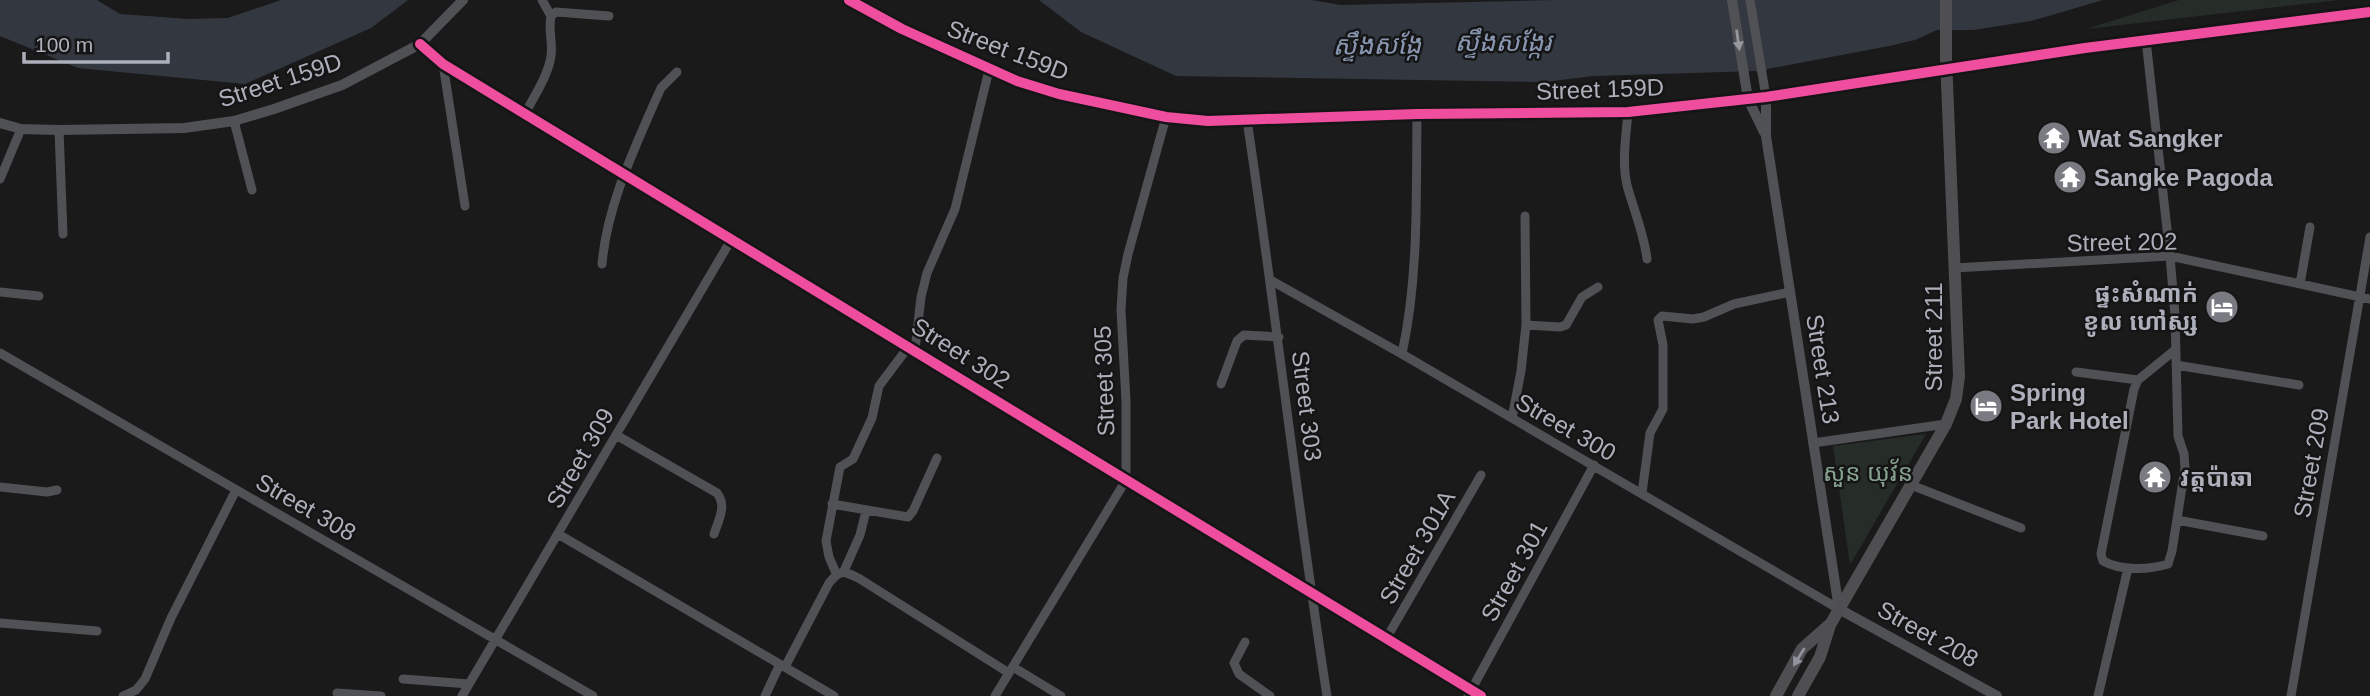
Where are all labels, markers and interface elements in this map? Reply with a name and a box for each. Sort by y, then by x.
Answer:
street label: Street 159D [943,14,1073,86]
scale bar [24,21,168,65]
water label: ស្ទឹងសង្កែរ [1455,27,1555,59]
water label: ស្ទឹងសង្កែ [1332,29,1422,62]
one-way arrow [1733,29,1744,51]
text: 100 m [35,33,93,56]
street label: Street 159D [215,47,345,113]
street label: Street 159D [1536,73,1664,105]
temple icon: Wat Sangker [2035,119,2073,157]
place label: Wat Sangker [2078,125,2222,152]
temple icon: Sangke Pagoda [2051,158,2089,196]
place label: Sangke Pagoda [2094,164,2273,191]
street label: Street 202 [2066,228,2178,256]
place label: ផ្ទះសំណាក់ ខូល ហៅស្ស [2083,280,2198,336]
street label: Street 211 [1920,283,1947,391]
hotel icon: ផ្ទះសំណាក់ ខូល ហៅស្ស [2203,288,2241,326]
street label: Street 302 [907,312,1015,394]
street label: Street 213 [1801,312,1845,426]
street label: Street 305 [1089,325,1119,437]
street label: Street 303 [1287,349,1327,463]
place label: Spring Park Hotel [2010,379,2129,434]
hotel icon: Spring Park Hotel [1967,387,2005,425]
street label: Street 300 [1511,388,1621,466]
street label: Street 309 [541,403,619,513]
street label: Street 209 [2288,406,2334,520]
park label: សួន យុវ័ន [1823,458,1913,487]
temple icon: វត្តប៉ាឆា [2136,458,2174,496]
place label: វត្តប៉ាឆា [2180,464,2253,492]
street label: Street 308 [251,468,361,546]
street label: Street 301A [1374,485,1460,609]
street label: Street 301 [1475,516,1553,626]
street label: Street 208 [1873,595,1983,673]
one-way arrow [1792,647,1805,667]

